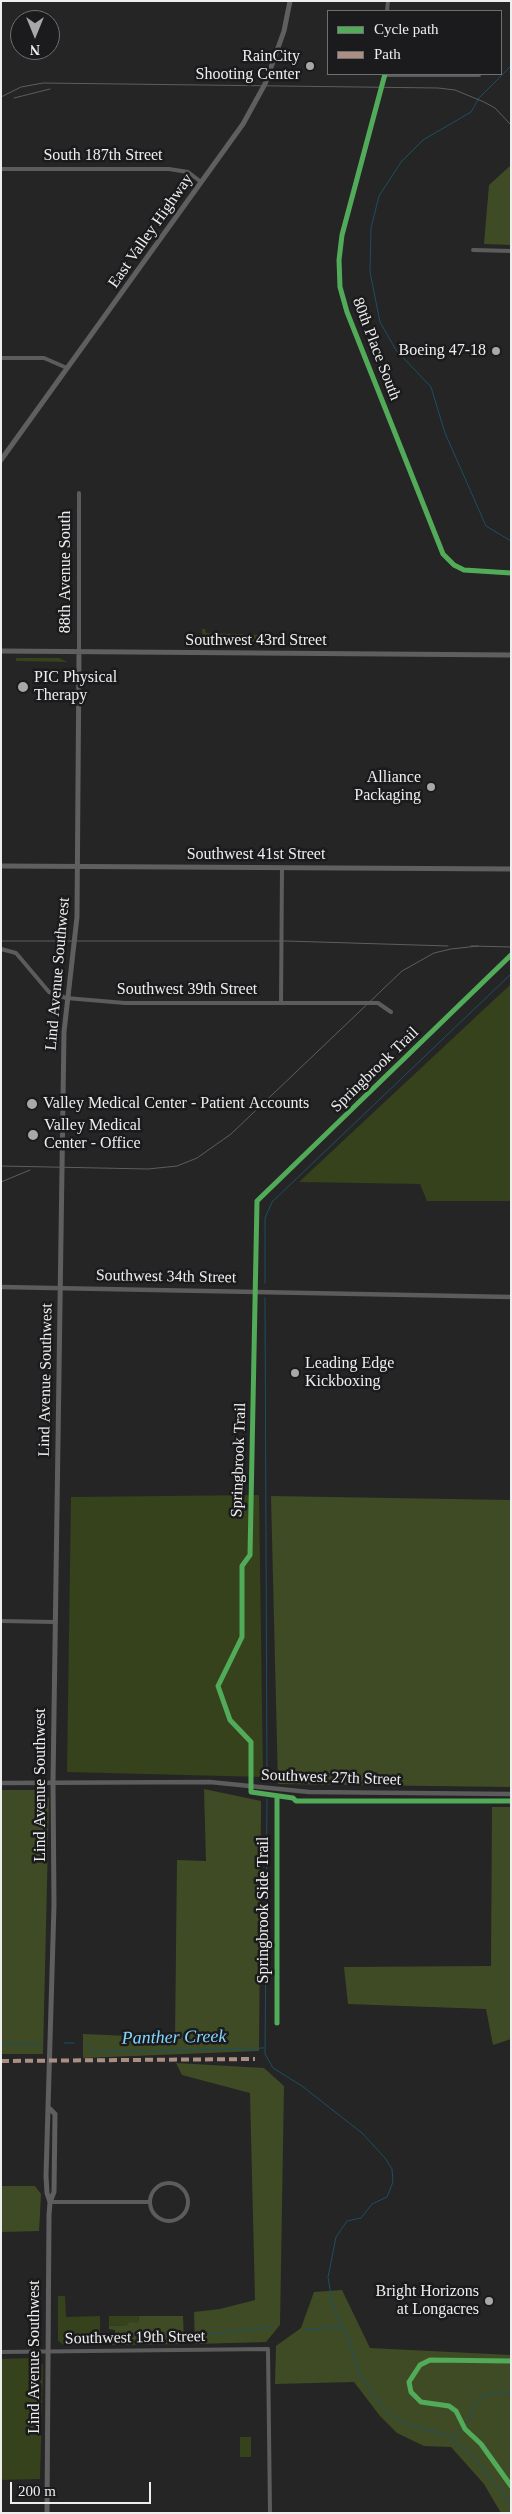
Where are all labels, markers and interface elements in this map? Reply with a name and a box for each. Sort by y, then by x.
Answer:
north arrow [10,10,60,60]
legend [327,10,502,75]
text: Cycle path [374,21,439,37]
text: N [30,42,40,57]
text: Path [374,46,401,62]
place label: RainCity Shooting Center [196,47,300,85]
marker: RainCity Shooting Center [304,60,316,72]
street label: South 187th Street [43,146,163,166]
street label: East Valley Highway [104,170,198,292]
street label: 80th Place South [348,295,404,403]
place label: Boeing 47-18 [398,341,486,361]
marker: Boeing 47-18 [490,345,502,357]
street label: 88th Avenue South [56,511,76,633]
street label: Southwest 43rd Street [185,631,327,651]
place label: PIC Physical Therapy [34,668,117,706]
marker: PIC Physical Therapy [16,680,30,694]
place label: Alliance Packaging [354,768,421,806]
marker: Alliance Packaging [425,781,437,793]
street label: Southwest 41st Street [187,845,325,865]
street label: Lind Avenue Southwest [42,897,74,1051]
street label: Southwest 39th Street [117,980,257,1000]
street label: Springbrook Trail [327,1023,423,1117]
place label: Valley Medical Center - Patient Accounts [43,1094,309,1114]
marker: Valley Medical Center - Patient Accounts [25,1097,39,1111]
place label: Valley Medical Center - Office [44,1116,141,1154]
marker: Valley Medical Center - Office [26,1128,40,1142]
street label: Southwest 34th Street [96,1266,236,1288]
street label: Lind Avenue Southwest [35,1303,57,1457]
place label: Leading Edge Kickboxing [305,1354,394,1392]
marker: Leading Edge Kickboxing [289,1367,301,1379]
street label: Springbrook Trail [227,1402,251,1518]
street label: Lind Avenue Southwest [31,1708,51,1862]
street label: Southwest 27th Street [260,1766,402,1790]
street label: Springbrook Side Trail [254,1837,274,1983]
water label: Panther Creek [121,2026,227,2050]
street label: Lind Avenue Southwest [25,2280,45,2434]
place label: Bright Horizons at Longacres [375,2282,479,2320]
marker: Bright Horizons at Longacres [483,2295,495,2307]
street label: Southwest 19th Street [65,2327,205,2349]
scale bar [12,2472,154,2504]
text: 200 m [18,2483,56,2499]

